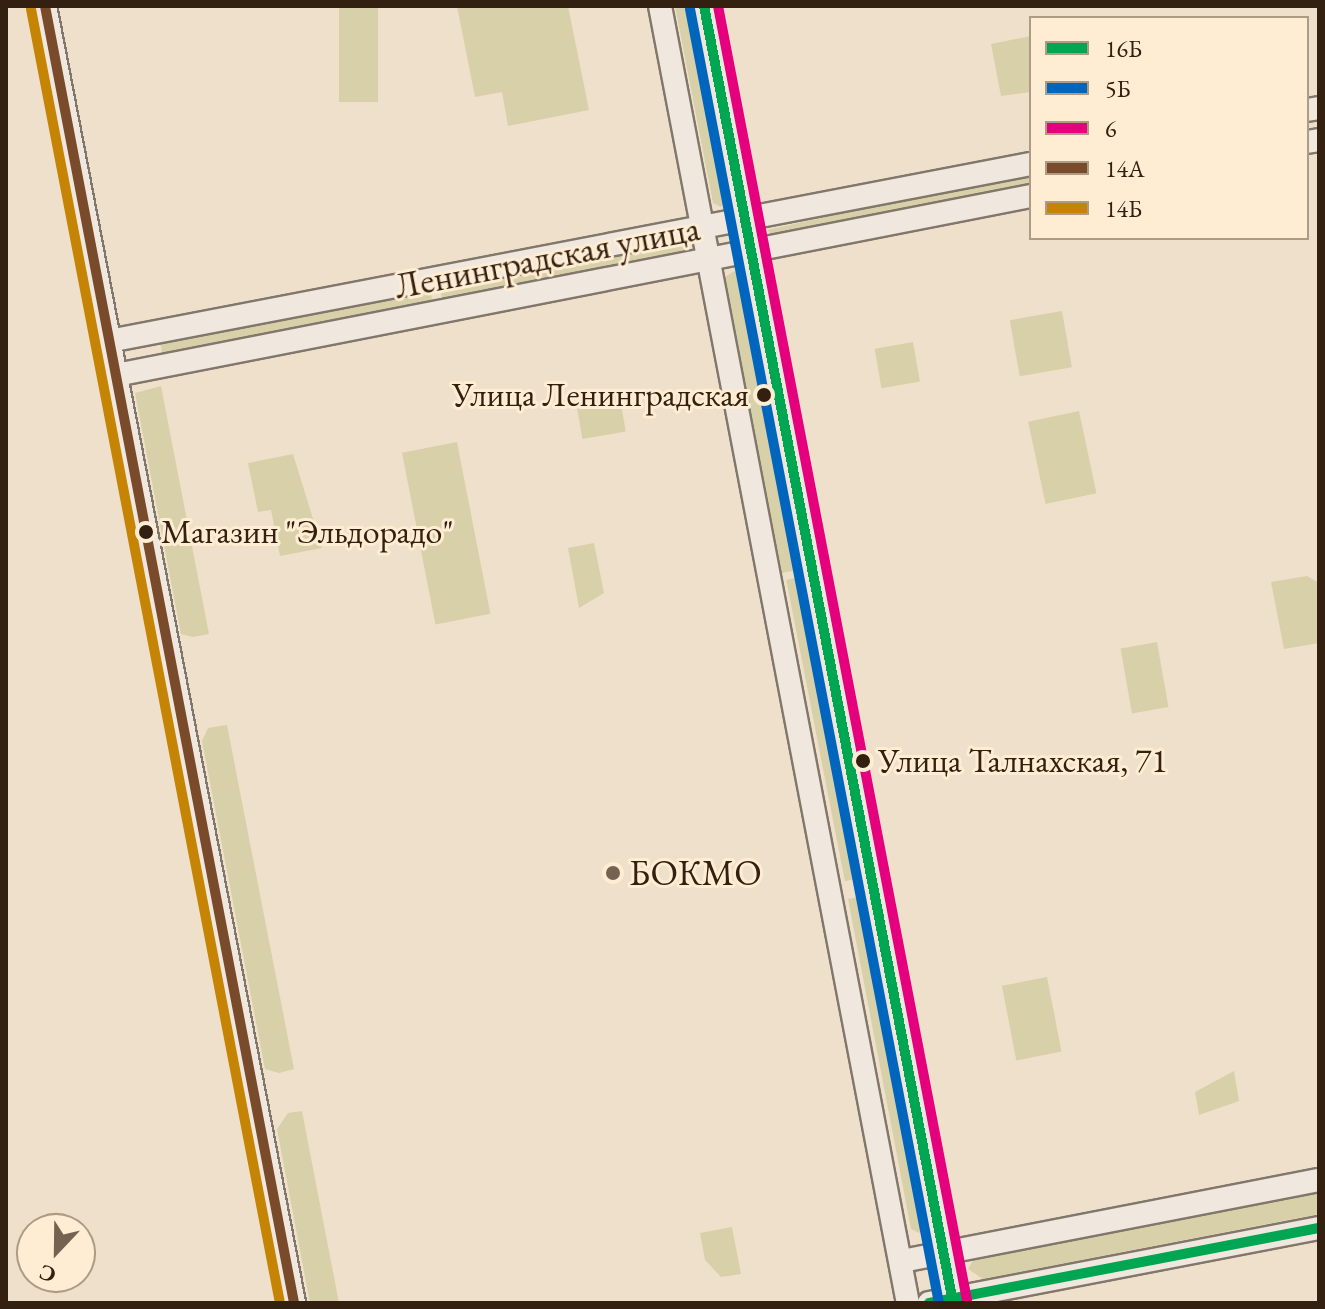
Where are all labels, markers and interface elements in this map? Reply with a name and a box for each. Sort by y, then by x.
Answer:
legend [1029,16,1309,240]
text: 16Б [1105,33,1142,64]
text: 5Б [1105,73,1131,104]
text: 6 [1105,113,1117,144]
text: 14А [1105,153,1145,184]
text: 14Б [1105,193,1142,224]
street label: Ленинградская улица [391,206,703,308]
place label: Улица Ленинградская [452,375,749,415]
marker: Улица Ленинградская [756,387,772,403]
place label: Магазин "Эльдорадо" [161,512,454,552]
marker: Магазин "Эльдорадо" [138,524,154,540]
place label: Улица Талнахская, 71 [878,741,1168,781]
marker: Улица Талнахская, 71 [855,753,871,769]
place label: БОКМО [629,851,762,895]
marker: БОКМО [604,864,622,882]
north arrow [16,1213,96,1293]
text: С [35,1257,60,1290]

